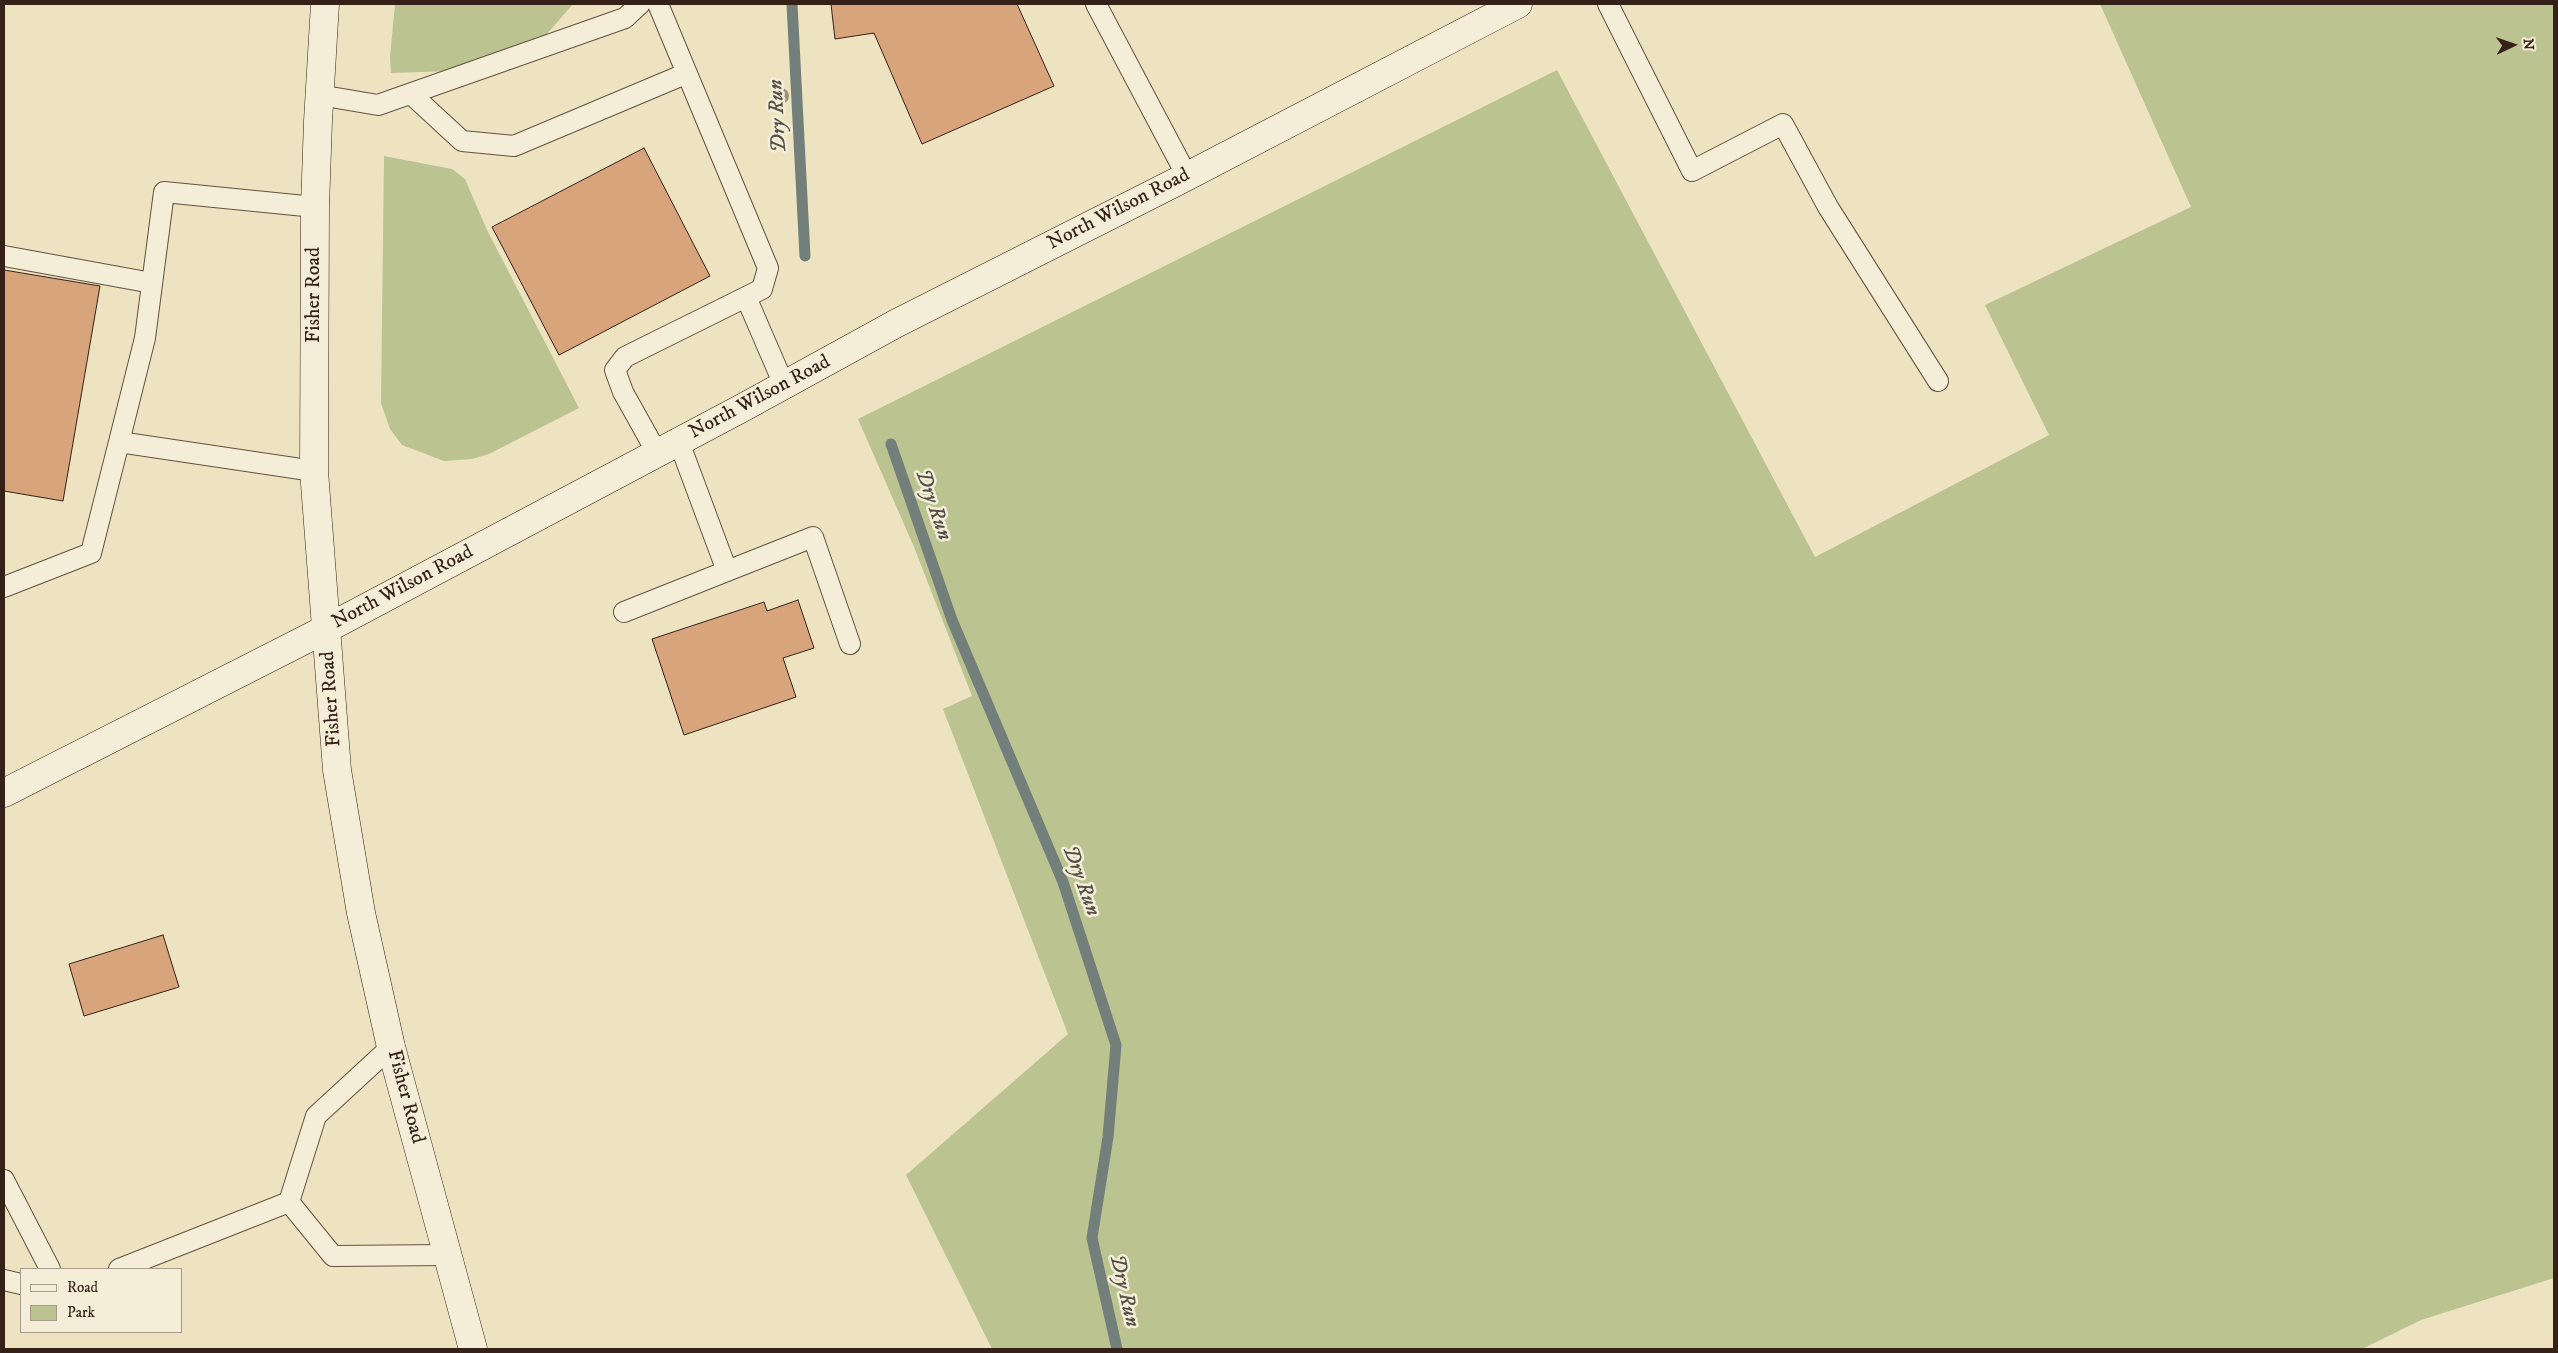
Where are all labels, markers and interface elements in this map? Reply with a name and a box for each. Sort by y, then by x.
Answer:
north arrow [2488,20,2538,70]
text: N [2519,38,2537,50]
water label: Dry Run [764,79,794,153]
street label: North Wilson Road [1044,164,1194,256]
street label: Fisher Road [303,247,327,343]
street label: North Wilson Road [685,351,835,445]
water label: Dry Run [908,466,956,544]
street label: North Wilson Road [328,541,478,635]
street label: Fisher Road [317,650,347,748]
water label: Dry Run [1056,842,1104,920]
street label: Fisher Road [381,1048,429,1146]
water label: Dry Run [1102,1252,1144,1330]
legend [20,1268,182,1333]
text: Road [67,1278,98,1297]
text: Park [67,1303,95,1322]

